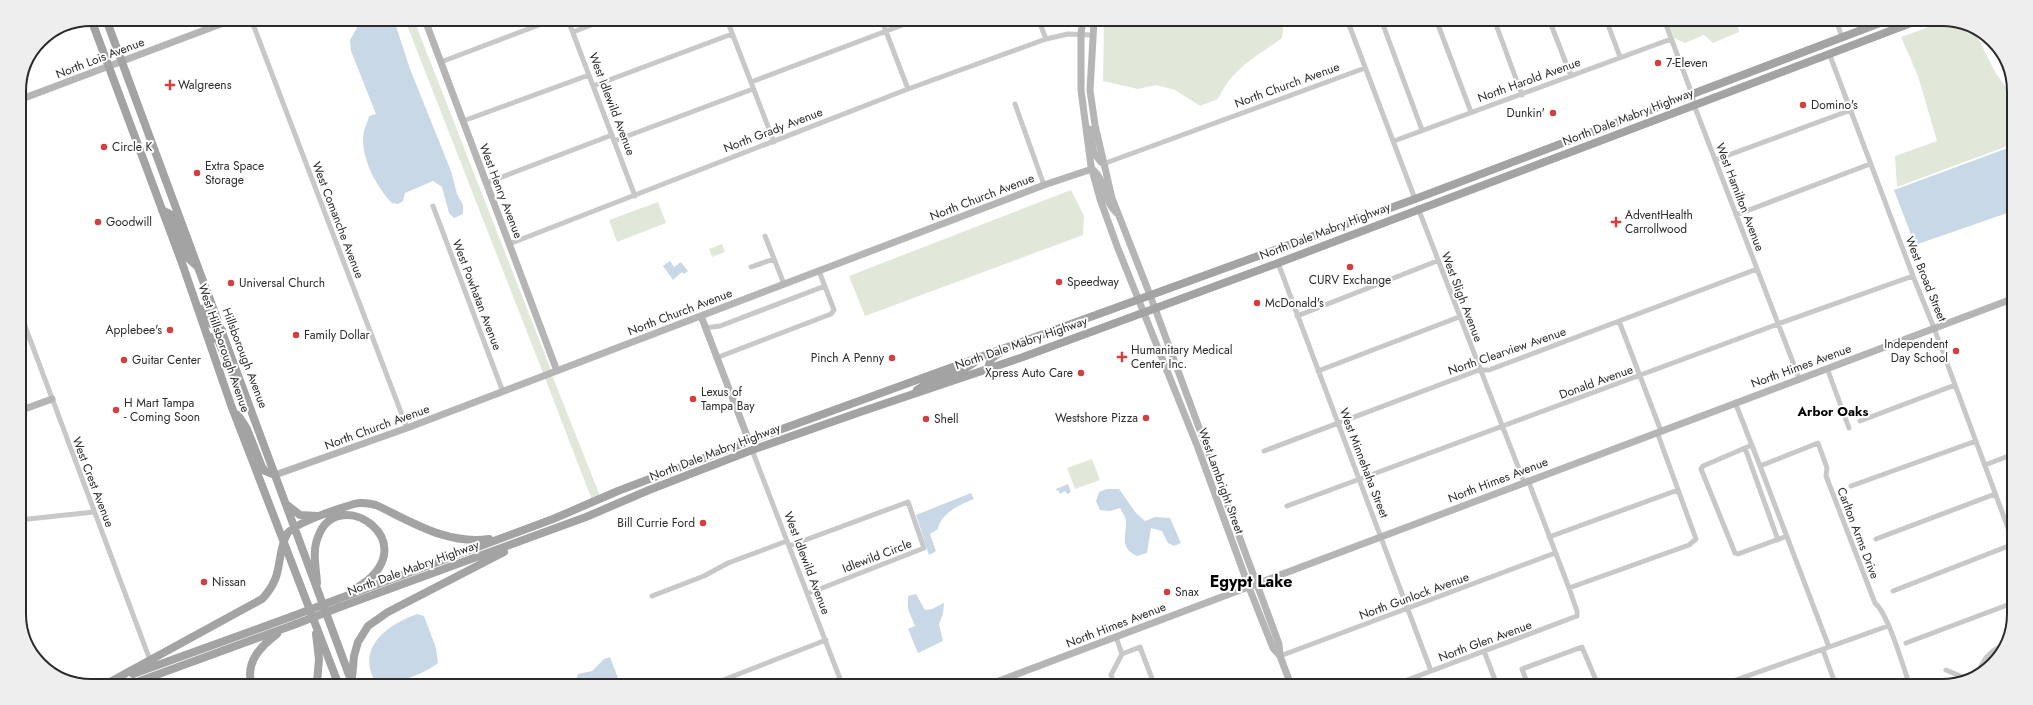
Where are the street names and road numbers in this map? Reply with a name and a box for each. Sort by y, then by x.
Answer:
street label: North Lois Avenue [53,33,147,83]
street label: West Idlewild Avenue [584,50,640,158]
street label: North Harold Avenue [1475,53,1583,107]
street label: North Church Avenue [1232,58,1342,112]
street label: North Dale Mabry Highway [1560,83,1697,150]
street label: North Grady Avenue [721,103,825,157]
street label: West Hamilton Avenue [1711,140,1769,254]
street label: West Henry Avenue [475,141,527,241]
street label: West Comanche Avenue [307,159,369,281]
street label: North Church Avenue [927,169,1037,225]
street label: North Dale Mabry Highway [1257,197,1394,264]
street label: West Broad Street [1901,234,1951,324]
street label: West Powhatan Avenue [448,237,506,353]
street label: West Sligh Avenue [1437,249,1487,345]
street label: West Hillsborough Avenue [195,282,253,414]
street label: North Church Avenue [625,284,735,340]
street label: Hillsborough Avenue [219,306,271,410]
street label: North Dale Mabry Highway [952,312,1090,374]
street label: North Clearview Avenue [1446,322,1568,380]
street label: North Himes Avenue [1748,339,1854,393]
street label: Donald Avenue [1557,360,1635,404]
street label: North Church Avenue [322,400,432,454]
street label: West Minnehaha Street [1335,405,1393,521]
street label: North Dale Mabry Highway [647,418,784,485]
street label: West Lambright Street [1194,426,1249,536]
street label: West Crest Avenue [67,434,119,530]
street label: North Himes Avenue [1445,453,1551,507]
street label: Carlton Arms Drive [1832,485,1884,581]
street label: West Idlewild Avenue [779,509,835,617]
street label: Idlewild Circle [840,535,914,577]
street label: North Dale Mabry Highway [345,536,482,600]
street label: North Gunlock Avenue [1356,568,1472,624]
street label: North Himes Avenue [1063,598,1169,652]
street label: North Glen Avenue [1436,616,1534,666]

